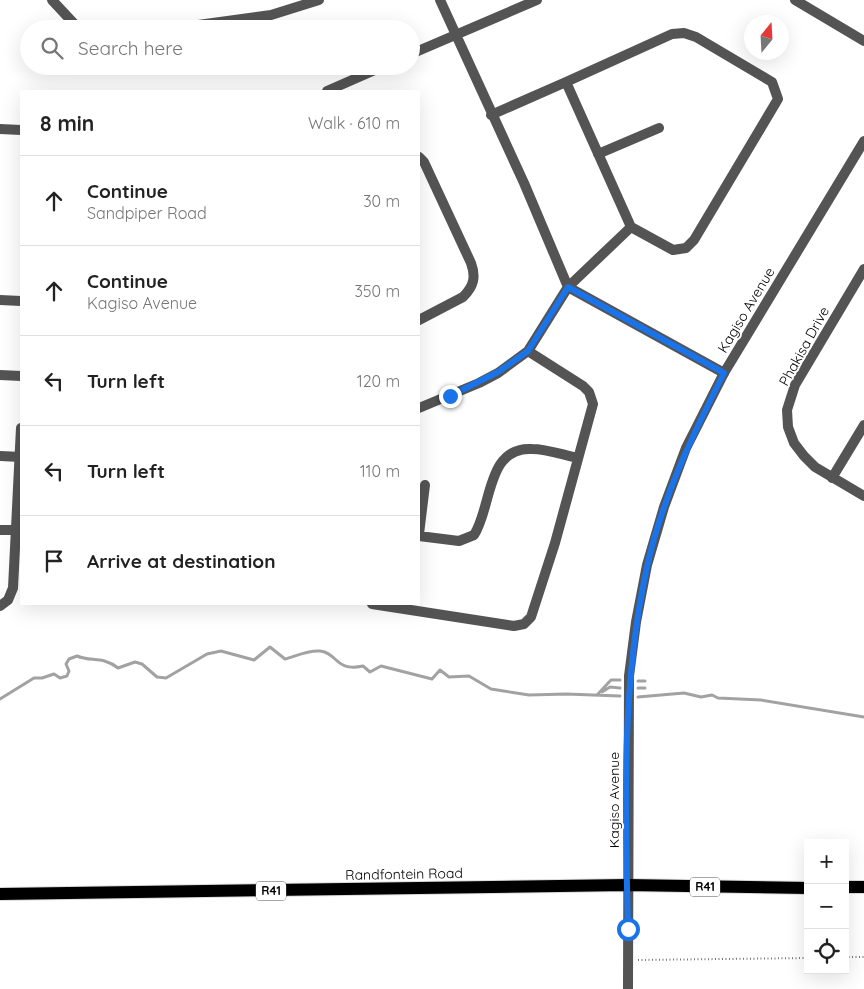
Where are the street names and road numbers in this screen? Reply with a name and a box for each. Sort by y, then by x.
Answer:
street label: Kagiso Avenue [713,264,779,356]
street label: Phakisa Drive [775,303,833,389]
street label: Kagiso Avenue [605,752,623,848]
street label: Randfontein Road [345,864,463,884]
road number: R41 [690,878,720,896]
road number: R41 [256,881,286,900]

